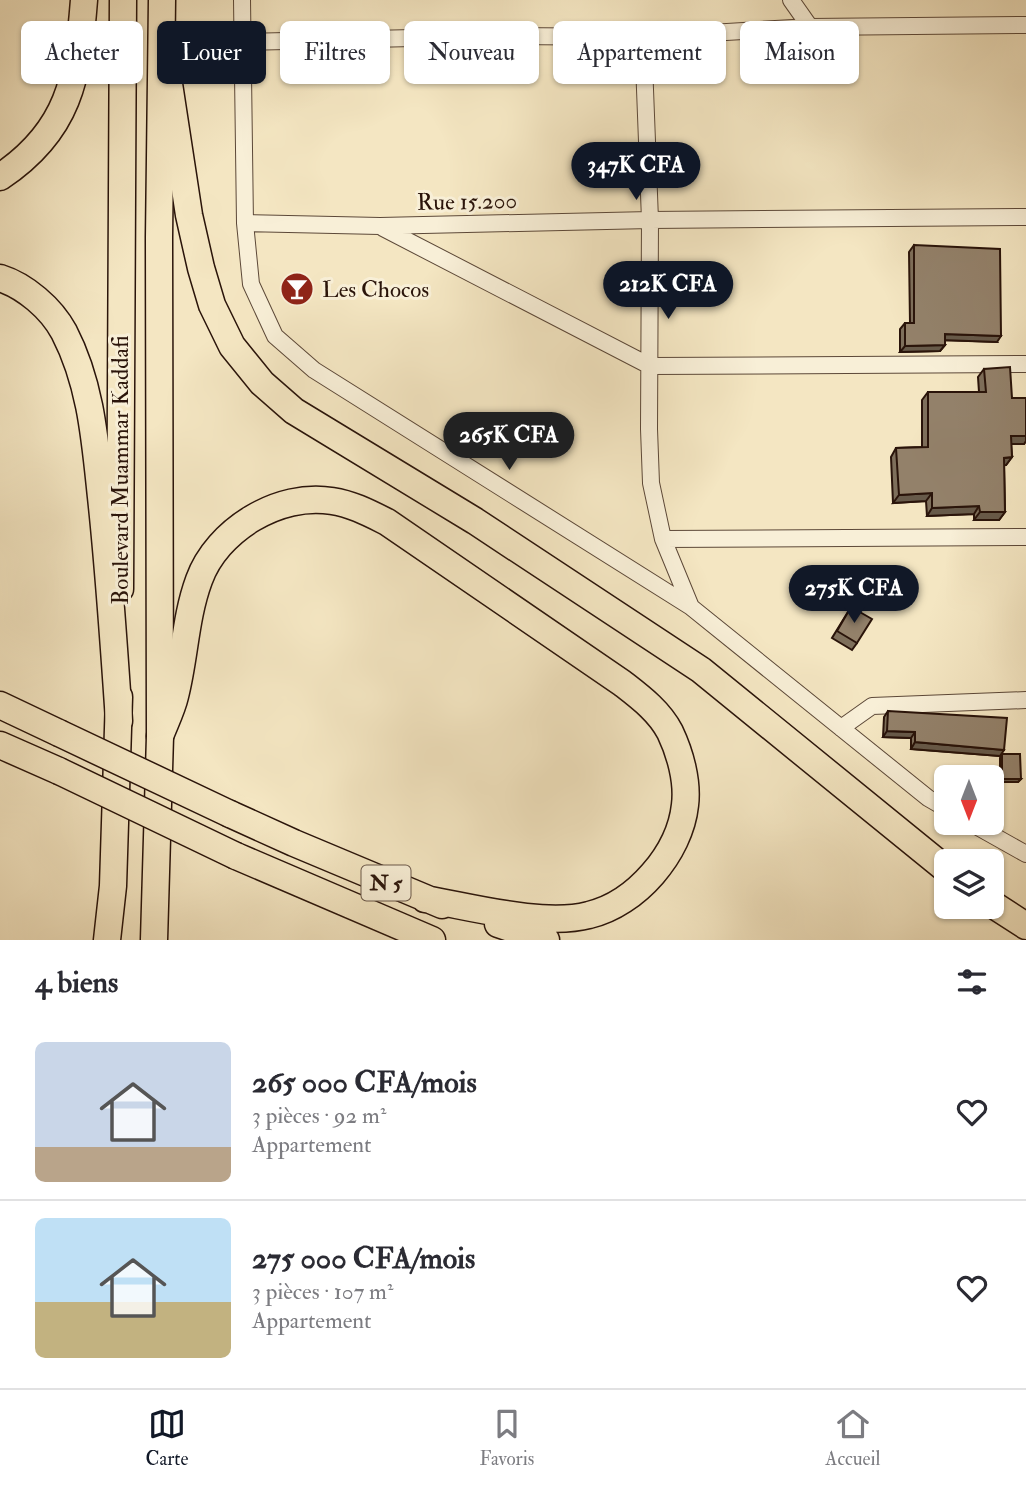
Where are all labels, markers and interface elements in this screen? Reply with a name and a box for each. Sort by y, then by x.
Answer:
chip: Acheter [21,21,143,84]
chip: Louer [157,21,266,84]
chip: Filtres [280,21,390,84]
chip: Nouveau [404,21,539,84]
chip: Appartement [553,21,726,84]
chip: Maison [740,21,859,84]
pin: 347K CFA [564,142,708,202]
text: 347K CFA [587,150,685,179]
street label: Rue 15.200 [417,186,517,217]
pin: 212K CFA [596,262,740,321]
text: 212K CFA [619,269,717,298]
bar icon: Les Chocos [278,270,316,308]
place label: Les Chocos [322,275,429,304]
street label: Boulevard Muammar Kaddafi [106,335,135,605]
pin: 265K CFA [437,412,581,472]
text: 265K CFA [459,420,559,449]
pin: 275K CFA [782,566,926,625]
text: 275K CFA [805,573,903,602]
north arrow [934,765,1004,835]
map controls [934,765,1004,919]
button: layers [934,849,1004,919]
road number: N 5 [362,866,410,900]
icon: filters [953,963,991,1001]
text: 4 biens [35,964,118,1001]
text: 265 000 CFA/mois [252,1064,477,1101]
icon: home [91,1070,175,1154]
icon: heart [953,1093,991,1131]
text: 3 pièces · 92 m² [252,1101,386,1130]
text: Appartement [252,1130,372,1159]
text: 275 000 CFA/mois [252,1240,475,1277]
icon: home [91,1246,175,1330]
icon: heart [953,1269,991,1307]
text: 3 pièces · 107 m² [252,1277,393,1306]
text: Appartement [252,1306,372,1335]
tab: Carte [146,1405,188,1471]
tab: Favoris [479,1405,534,1471]
tab: Accueil [825,1405,880,1471]

